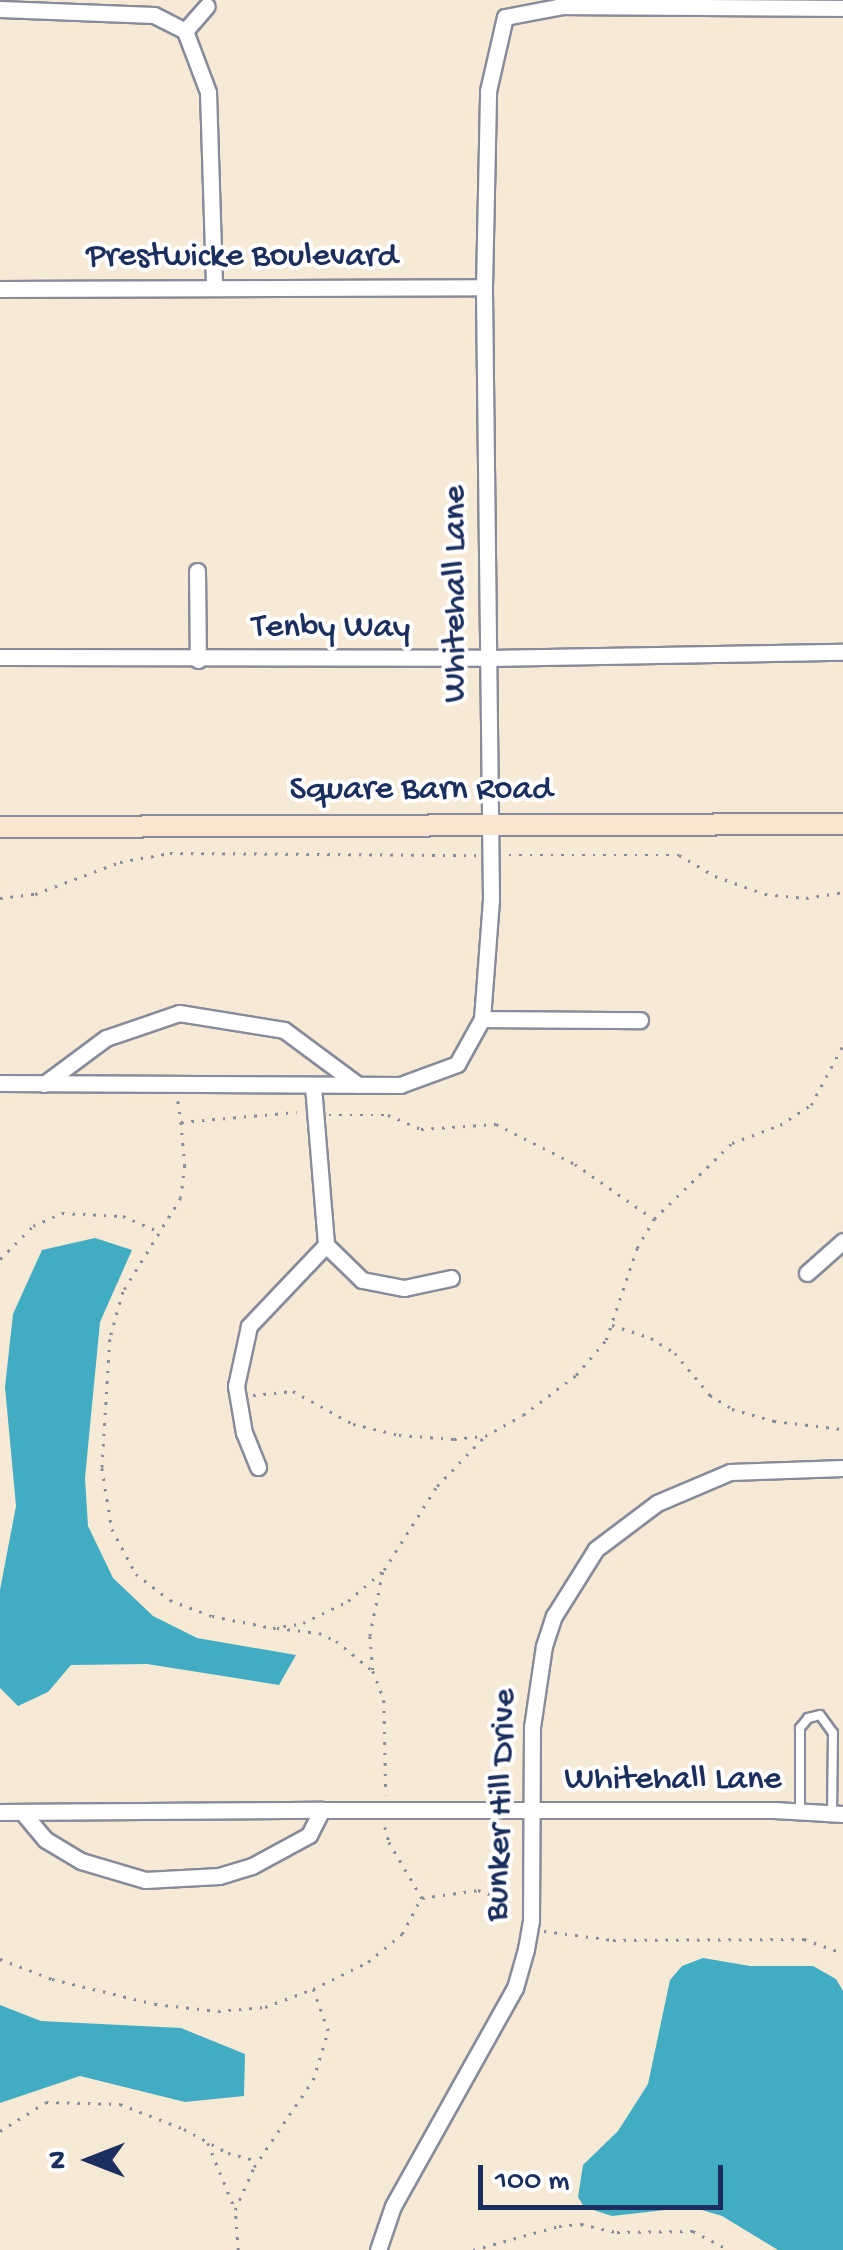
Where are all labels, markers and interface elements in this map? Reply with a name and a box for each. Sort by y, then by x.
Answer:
street label: Prestwicke Boulevard [86,237,398,279]
street label: Whitehall Lane [436,485,478,703]
street label: Tenby Way [252,608,410,650]
street label: Square Barn Road [290,770,552,812]
street label: Bunker Hill Drive [478,1688,528,1922]
street label: Whitehall Lane [564,1760,782,1802]
north arrow [40,2110,140,2210]
scale bar [483,2145,728,2207]
text: N [43,2151,76,2169]
text: 100 m [495,2165,570,2200]

